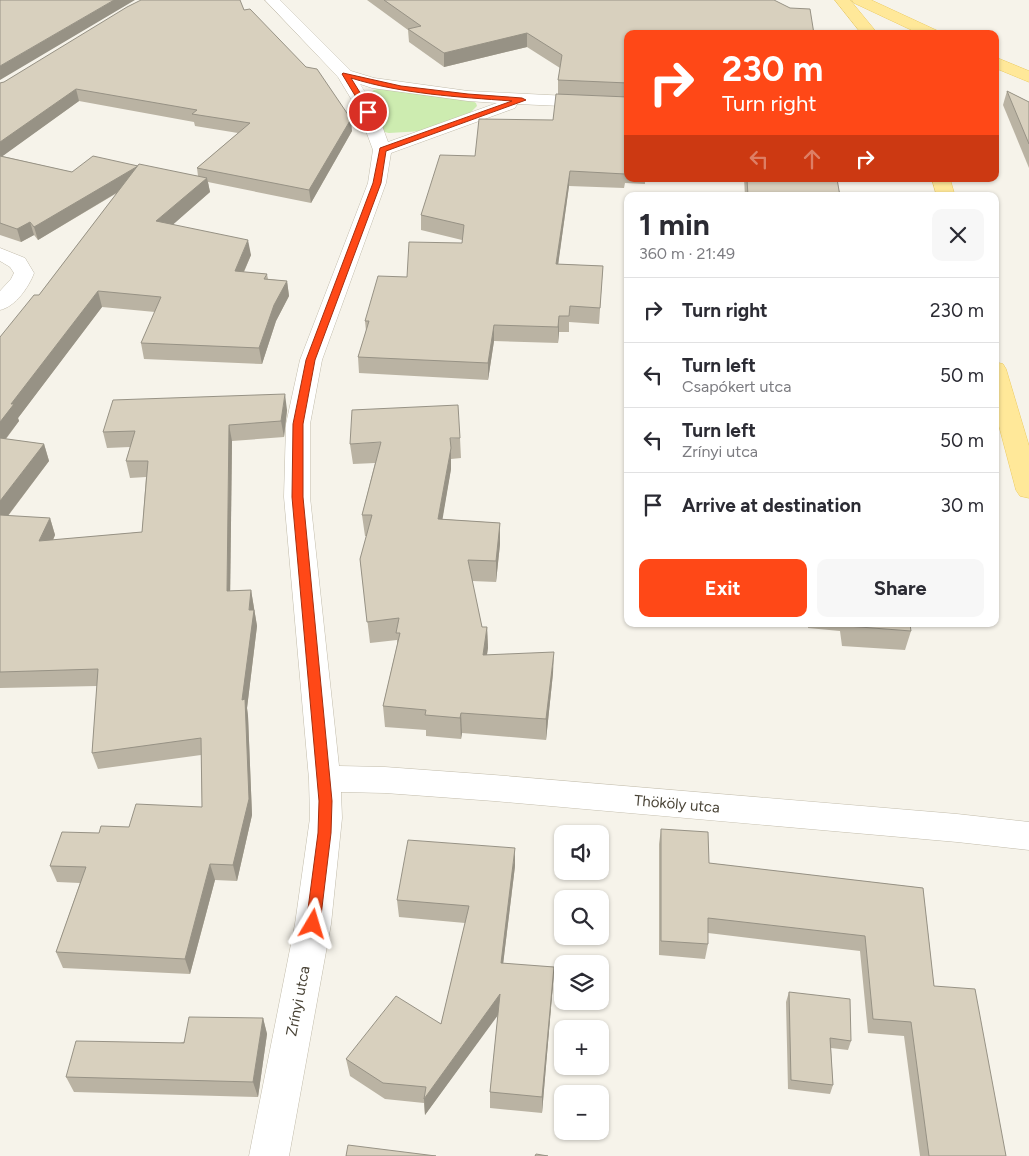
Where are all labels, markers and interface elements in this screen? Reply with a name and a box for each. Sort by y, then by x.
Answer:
text: 230 m [722,48,823,90]
icon: right [639,50,704,115]
text: Turn right [722,90,817,117]
pin [347,91,389,133]
icon: arrive [354,98,382,126]
icon: left [745,145,773,173]
icon: ahead [798,145,826,173]
icon: right [851,145,879,173]
text: 1 min [639,206,710,243]
button: close [932,209,984,261]
text: 360 m · 21:49 [639,244,735,263]
icon: right [639,296,667,324]
text: Turn right [682,299,768,322]
text: 230 m [930,299,984,322]
text: Turn left [682,354,756,377]
icon: left [639,361,667,389]
text: 50 m [940,364,984,387]
text: Csapókert utca [682,377,791,396]
text: Turn left [682,419,756,442]
icon: left [639,426,667,454]
text: 50 m [940,429,984,452]
text: Zrínyi utca [682,442,758,461]
icon: arrive [639,491,667,519]
text: Arrive at destination [682,494,861,517]
text: 30 m [941,494,984,517]
button: Exit [639,559,807,617]
button: Share [817,559,984,617]
street label: Thököly utca [633,791,721,817]
map controls [554,825,609,1140]
button: sound [554,825,609,880]
button: search [554,890,609,945]
position arrow [286,897,338,949]
button: layers [554,955,609,1010]
street label: Zrínyi utca [282,964,314,1038]
button: + [554,1020,609,1075]
button: − [554,1085,609,1140]

